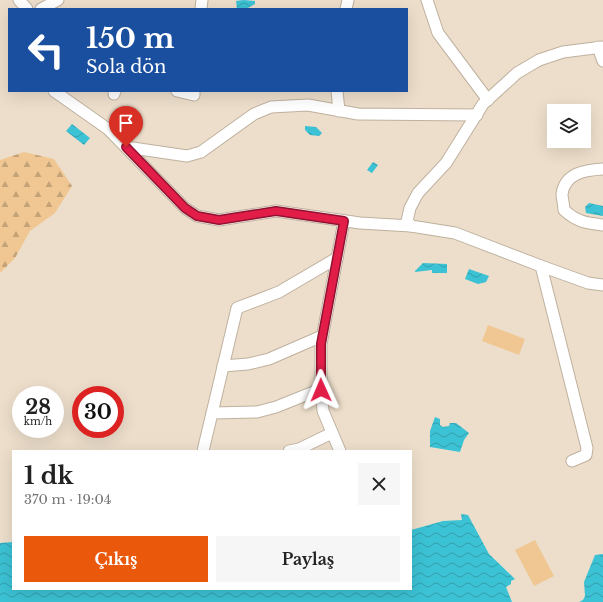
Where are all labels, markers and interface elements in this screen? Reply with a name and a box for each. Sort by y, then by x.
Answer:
text: 150 m [86,21,174,56]
icon: left [20,24,72,76]
text: Sola dön [86,56,167,78]
map controls [547,104,591,148]
button: layers [547,104,591,148]
pin [109,106,143,147]
icon: arrive [115,112,137,134]
position arrow [300,369,342,411]
speed limit sign: 30 [72,386,124,438]
text: 28 [25,395,51,419]
text: km/h [24,415,52,428]
text: 1 dk [24,461,73,490]
button: close [358,463,400,505]
text: 370 m · 19:04 [24,491,111,508]
button: Çıkış [24,536,208,582]
button: Paylaş [216,536,400,582]

